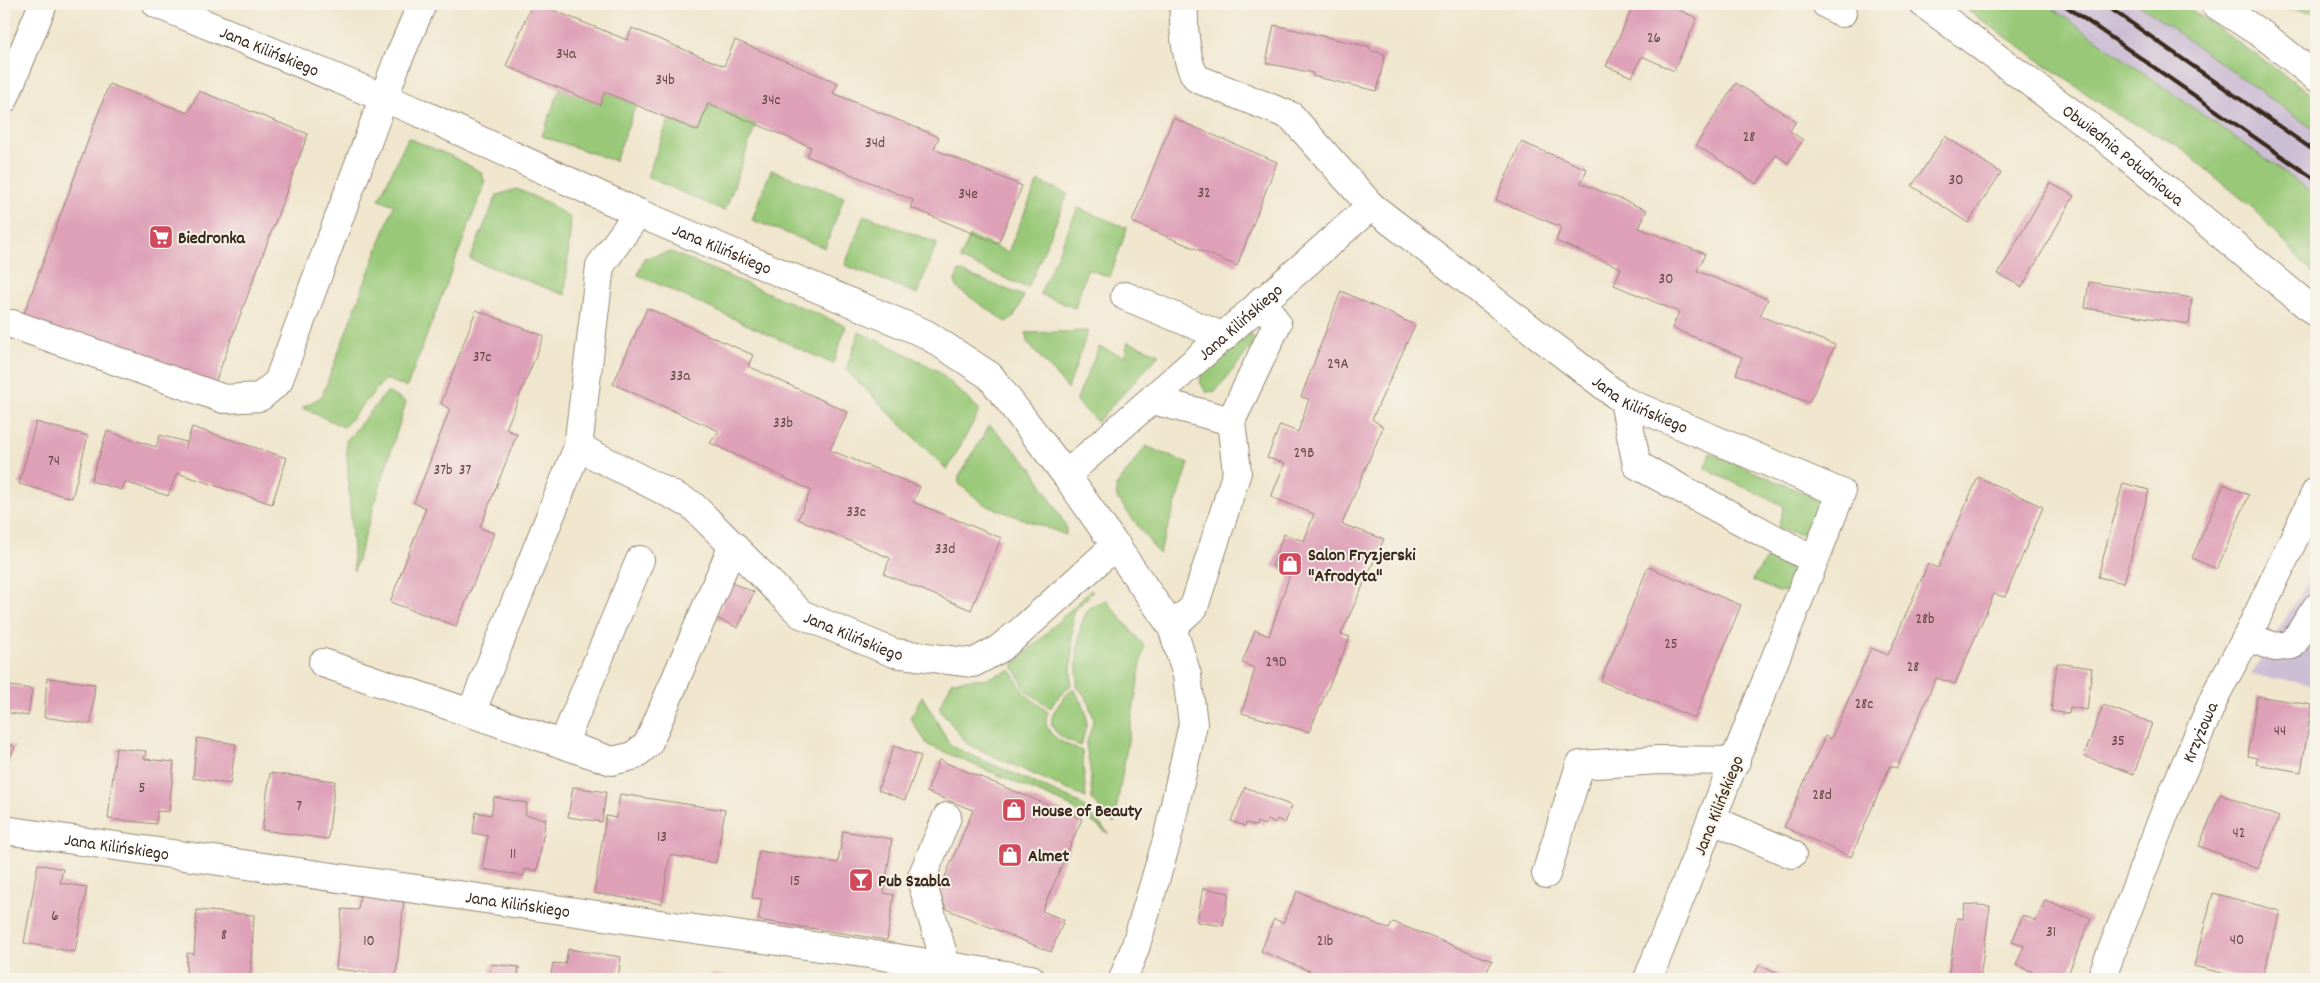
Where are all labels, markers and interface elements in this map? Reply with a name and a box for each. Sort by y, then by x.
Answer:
street label: Jana Kilińskiego [215,21,322,85]
house number: 26 [1647,28,1661,50]
house number: 34a [556,44,577,66]
house number: 34b [655,70,675,92]
house number: 34c [762,90,780,112]
street label: Obwiednia Południowa [2056,100,2189,214]
house number: 28 [1743,127,1755,149]
house number: 34d [865,133,885,155]
house number: 30 [1949,170,1963,192]
house number: 32 [1197,183,1211,205]
house number: 34e [958,184,978,206]
street label: Jana Kilińskiego [668,219,775,283]
supermarket icon: Biedronka [148,224,174,250]
place label: Biedronka [178,227,246,252]
house number: 30 [1659,269,1673,291]
street label: Jana Kilińskiego [1194,279,1290,368]
house number: 37c [473,347,491,369]
house number: 29A [1327,354,1349,376]
house number: 33a [670,366,691,388]
street label: Jana Kilińskiego [1586,371,1691,442]
house number: 33b [773,413,793,435]
house number: 29B [1294,443,1314,465]
house number: 74 [48,451,60,473]
house number: 37b [434,460,452,482]
house number: 37 [459,460,471,482]
house number: 33c [846,502,866,524]
house number: 33d [935,539,955,561]
place label: Salon Fryzjerski "Afrodyta" [1308,544,1416,590]
shop icon: Salon Fryzjerski "Afrodyta" [1277,551,1303,577]
street label: Jana Kilińskiego [799,606,904,669]
house number: 28b [1915,609,1935,631]
house number: 25 [1664,634,1678,656]
house number: 29D [1265,652,1287,674]
house number: 28 [1907,657,1919,679]
house number: 28c [1855,694,1873,716]
street label: Krzyżowa [2178,698,2226,767]
house number: 44 [2274,721,2286,743]
house number: 35 [2111,731,2125,753]
street label: Jana Kilińskiego [1689,752,1752,860]
house number: 5 [139,778,146,800]
house number: 28d [1812,785,1832,807]
house number: 7 [296,796,302,818]
shop icon: House of Beauty [1001,797,1027,823]
place label: House of Beauty [1032,800,1142,825]
house number: 42 [2233,823,2245,845]
house number: 13 [657,827,667,849]
street label: Jana Kilińskiego [62,829,171,869]
shop icon: Almet [997,842,1023,868]
house number: 11 [510,844,516,866]
place label: Almet [1028,845,1069,870]
bar icon: Pub Szabla [848,867,874,893]
place label: Pub Szabla [878,870,950,895]
house number: 15 [790,871,800,893]
street label: Jana Kilińskiego [463,886,571,926]
house number: 6 [51,906,59,928]
house number: 31 [2046,922,2056,944]
house number: 8 [221,925,227,947]
house number: 40 [2230,930,2244,952]
house number: 10 [363,931,375,953]
house number: 21b [1317,931,1333,953]

